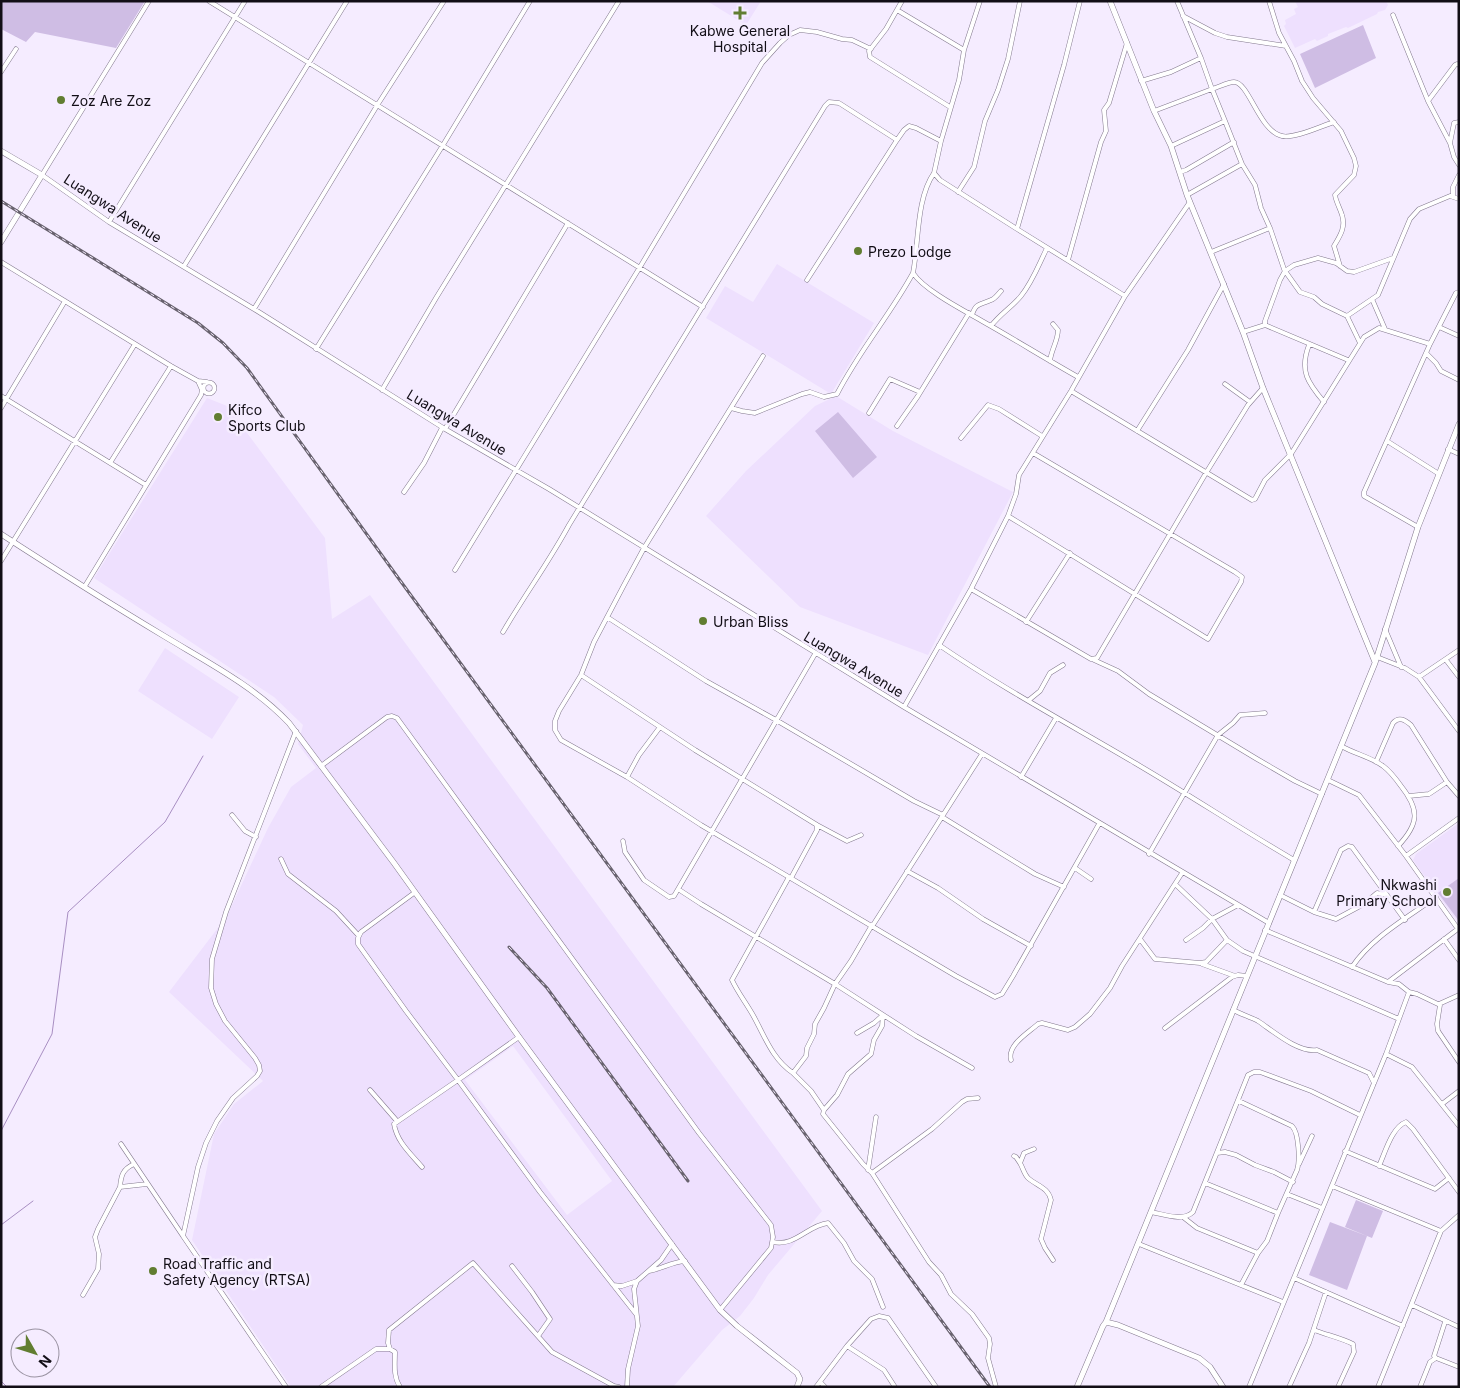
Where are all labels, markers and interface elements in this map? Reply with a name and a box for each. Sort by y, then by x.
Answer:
marker: Kabwe General Hospital [733,6,747,20]
place label: Kabwe General Hospital [690,22,790,55]
place label: Zoz Are Zoz [71,92,151,109]
marker: Zoz Are Zoz [55,94,67,106]
street label: Luangwa Avenue [61,170,165,246]
place label: Prezo Lodge [868,243,951,260]
marker: Prezo Lodge [852,245,864,257]
street label: Luangwa Avenue [404,386,510,458]
place label: Kifco Sports Club [228,401,306,434]
marker: Kifco Sports Club [212,411,224,423]
place label: Urban Bliss [713,613,788,630]
marker: Urban Bliss [697,615,709,627]
street label: Luangwa Avenue [801,628,907,700]
place label: Nkwashi Primary School [1336,876,1437,909]
marker: Nkwashi Primary School [1441,886,1453,898]
place label: Road Traffic and Safety Agency (RTSA) [163,1255,311,1288]
marker: Road Traffic and Safety Agency (RTSA) [147,1265,159,1277]
north arrow [10,1328,60,1378]
text: N [36,1352,55,1371]

